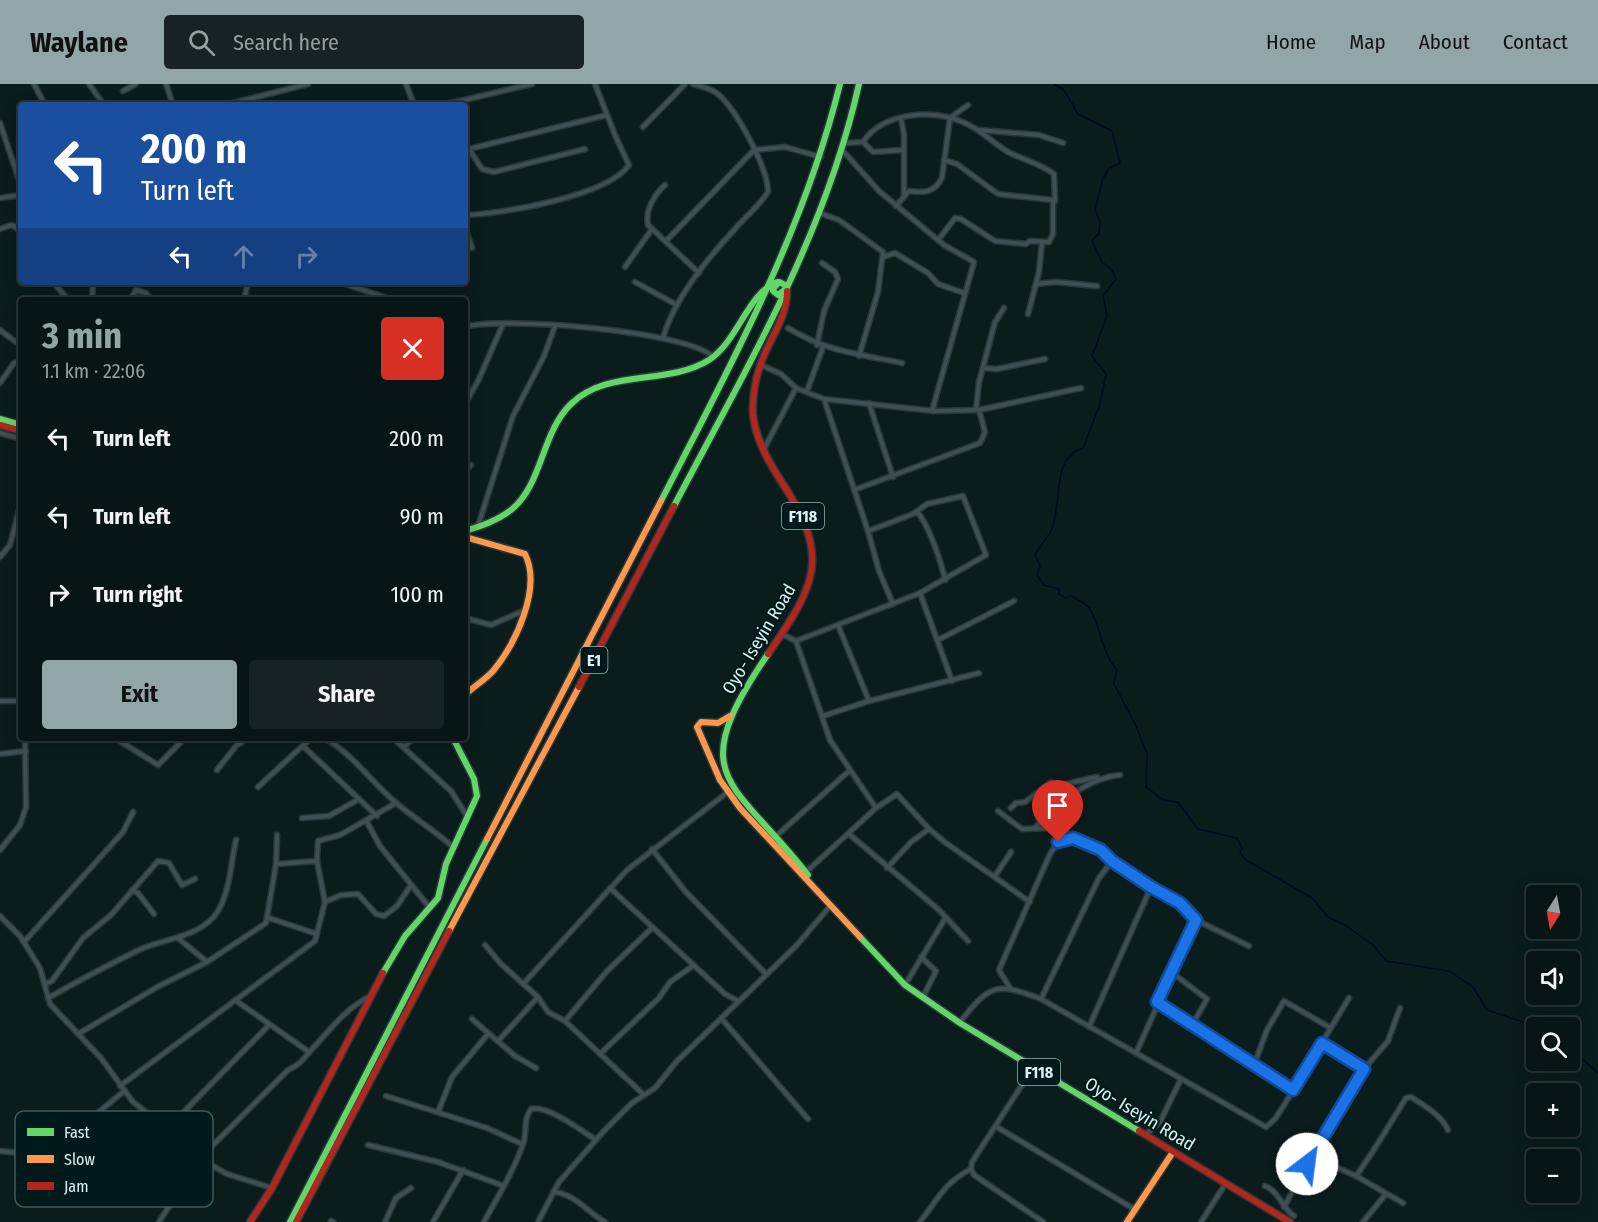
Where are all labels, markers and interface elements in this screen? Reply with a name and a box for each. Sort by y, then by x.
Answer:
search box [164,15,584,69]
text: Waylane [30,26,128,59]
icon: search [185,26,218,59]
text: Search here [233,29,339,56]
text: Home [1266,29,1316,55]
text: Map [1349,29,1386,55]
text: About [1419,29,1470,55]
text: Contact [1503,29,1568,55]
text: 200 m [141,124,247,174]
icon: left [42,126,120,204]
text: Turn left [141,175,234,207]
icon: left [164,240,197,273]
icon: ahead [227,240,260,273]
icon: right [290,240,323,273]
text: 3 min [42,314,122,358]
button: close [381,317,444,380]
text: 1.1 km · 22:06 [42,359,145,383]
icon: left [42,422,75,455]
text: Turn left [93,425,171,452]
text: 200 m [389,425,444,452]
icon: left [42,500,75,533]
text: Turn left [93,503,171,530]
text: 90 m [400,503,444,530]
road number: F118 [782,503,824,529]
icon: right [42,578,75,611]
street label: Oyo- Iseyin Road [718,580,800,698]
text: Turn right [93,581,182,608]
text: 100 m [390,581,444,608]
road number: E1 [580,647,608,673]
button: Exit [42,660,237,729]
button: Share [249,660,444,729]
pin [1032,780,1083,842]
icon: arrive [1041,789,1074,822]
north arrow [1526,885,1580,939]
map controls [1526,885,1580,1203]
button: sound [1526,951,1580,1005]
button: search [1526,1017,1580,1071]
road number: F118 [1018,1059,1060,1085]
street label: Oyo- Iseyin Road [1081,1073,1199,1155]
button: + [1526,1083,1580,1137]
legend [15,1111,213,1207]
text: Fast [64,1123,91,1142]
position arrow [1275,1132,1339,1196]
button: − [1526,1149,1580,1203]
text: Slow [64,1150,95,1169]
text: Jam [64,1177,89,1196]

